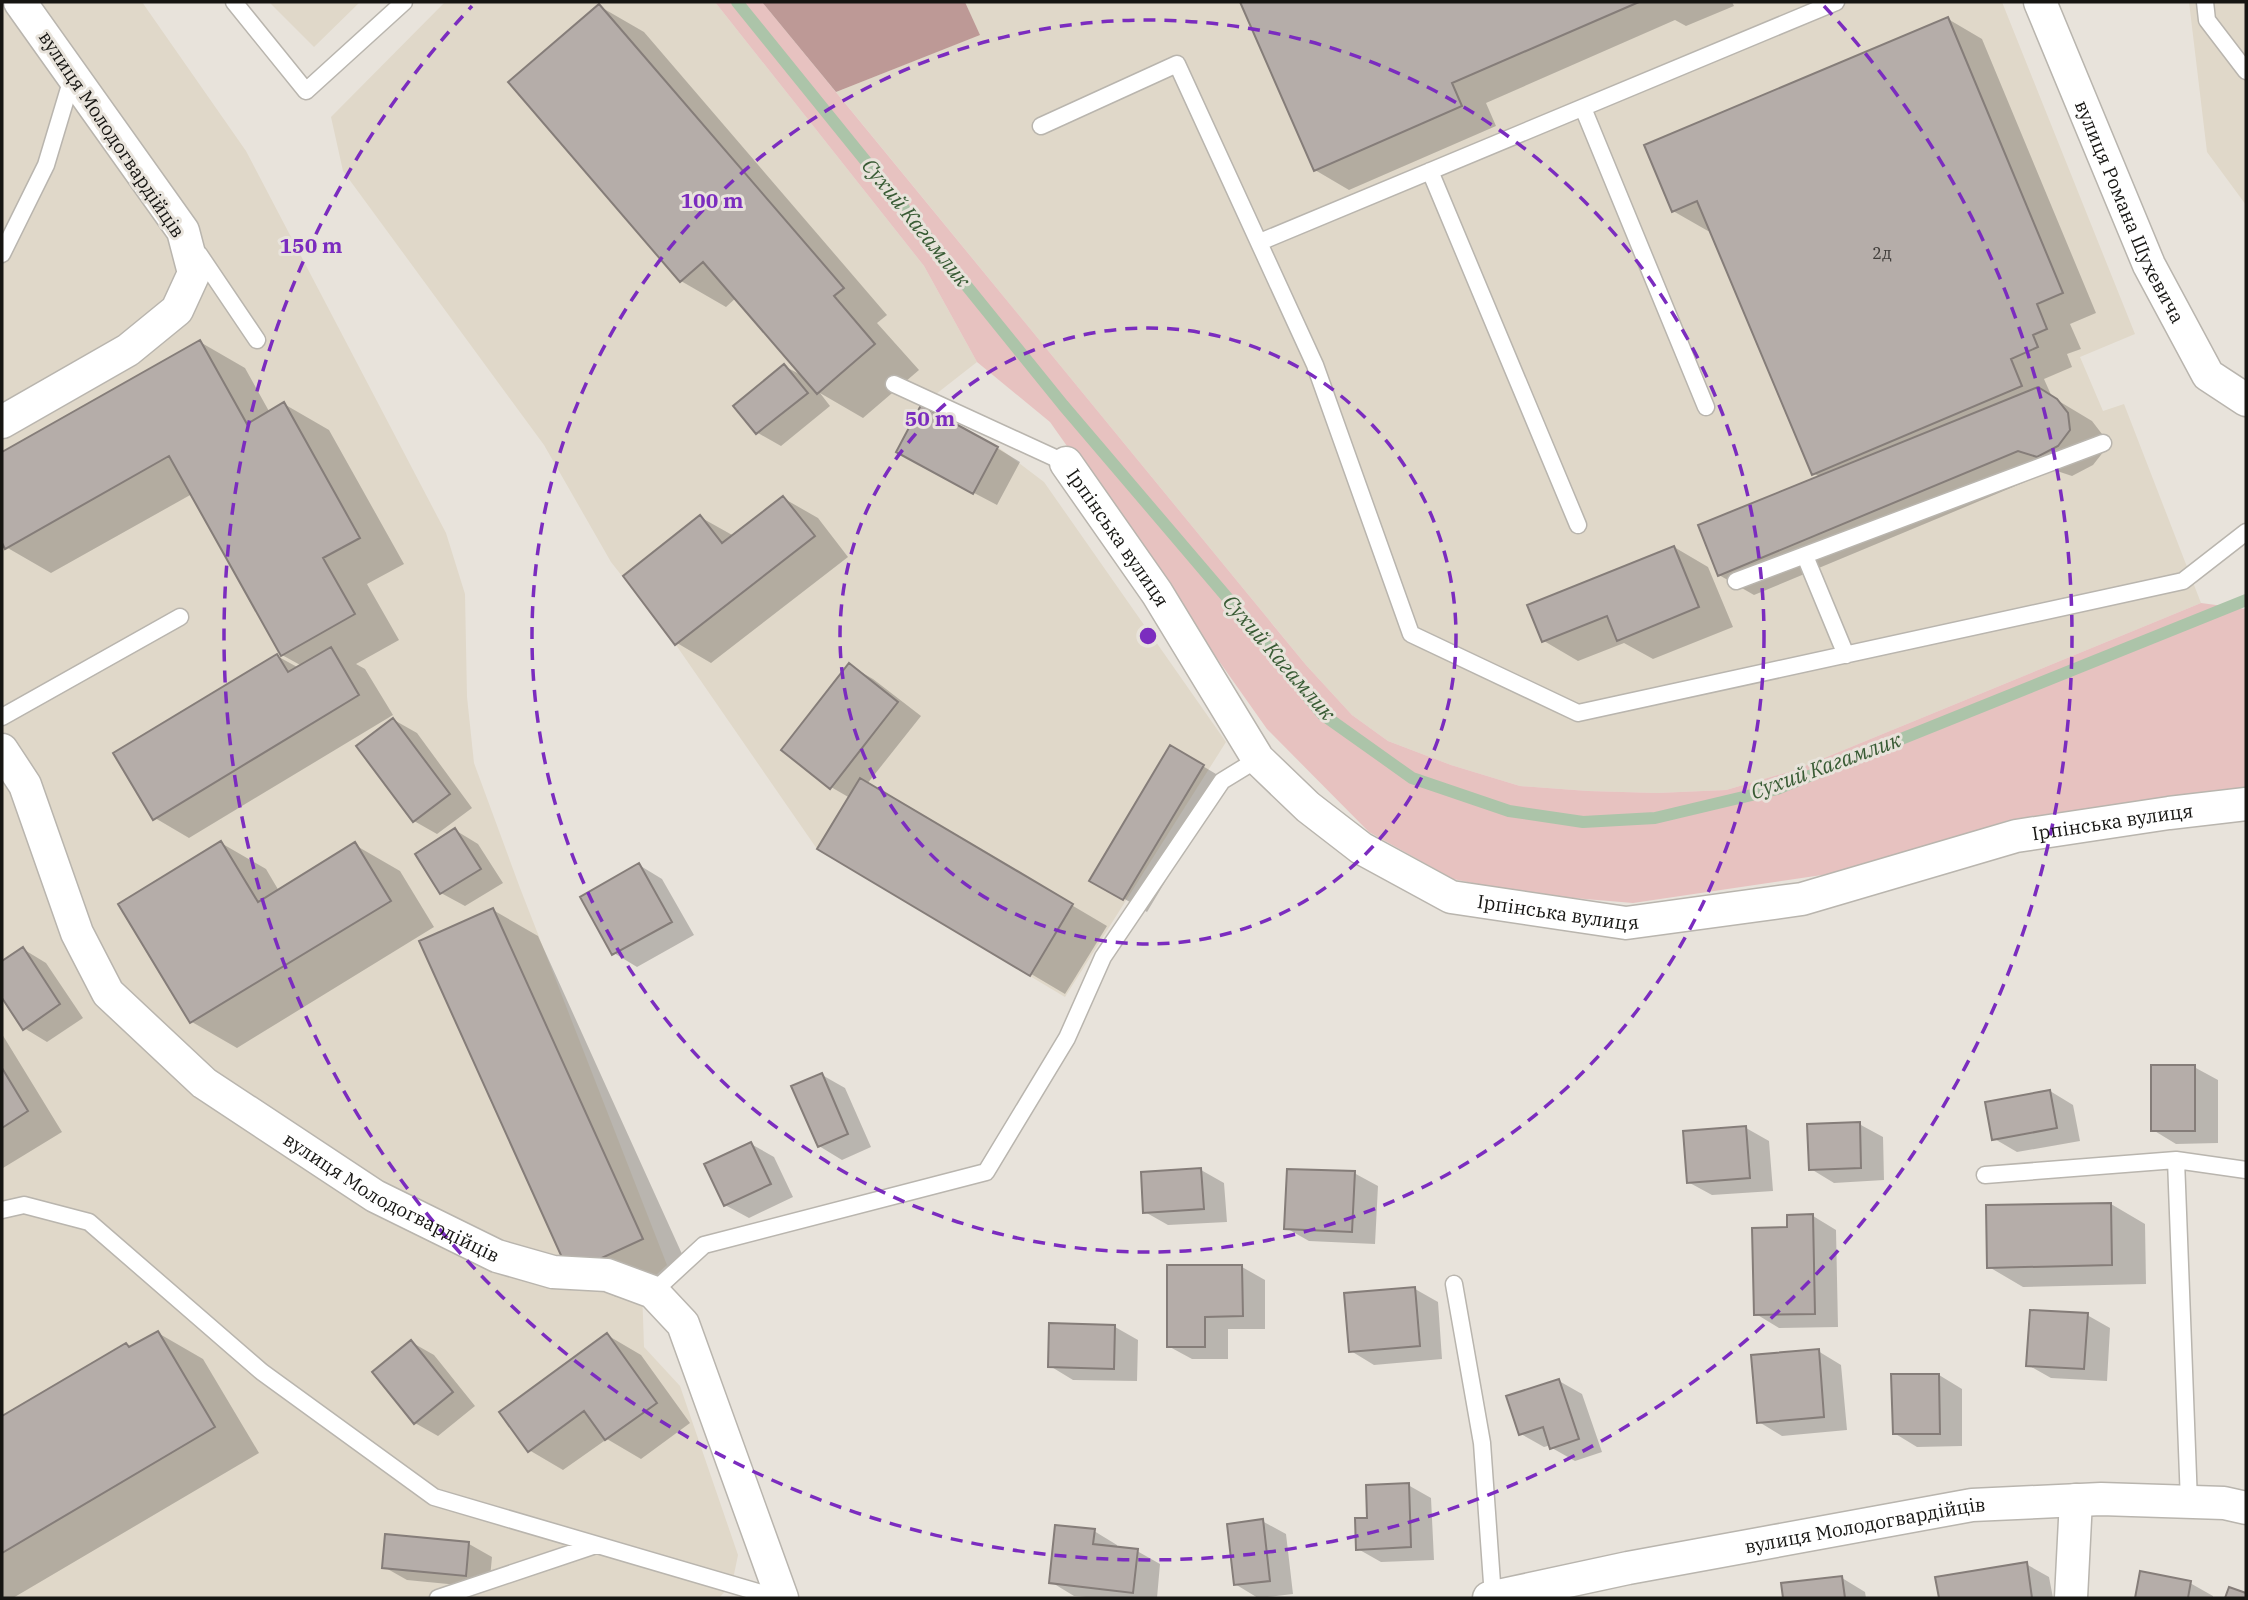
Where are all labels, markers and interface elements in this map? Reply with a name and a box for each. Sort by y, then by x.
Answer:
street label: вулиця Молодогвардійців [34,26,190,242]
street label: вулиця Романа Шухевича [2070,96,2190,327]
water label: Сухий Кагамлик [856,152,978,293]
text: 100 m [680,186,744,214]
text: 150 m [279,231,343,259]
house number: 2д [1872,243,1892,263]
text: 50 m [905,404,955,432]
street label: Ірпінська вулиця [1062,464,1174,611]
water label: Сухий Кагамлик [1217,588,1343,727]
centre of rings [1136,624,1160,648]
water label: Сухий Кагамлик [1747,725,1905,805]
street label: Ірпінська вулиця [2030,798,2195,845]
street label: Ірпінська вулиця [1476,889,1640,935]
street label: вулиця Молодогвардійців [279,1127,504,1267]
street label: вулиця Молодогвардійців [1743,1492,1986,1558]

